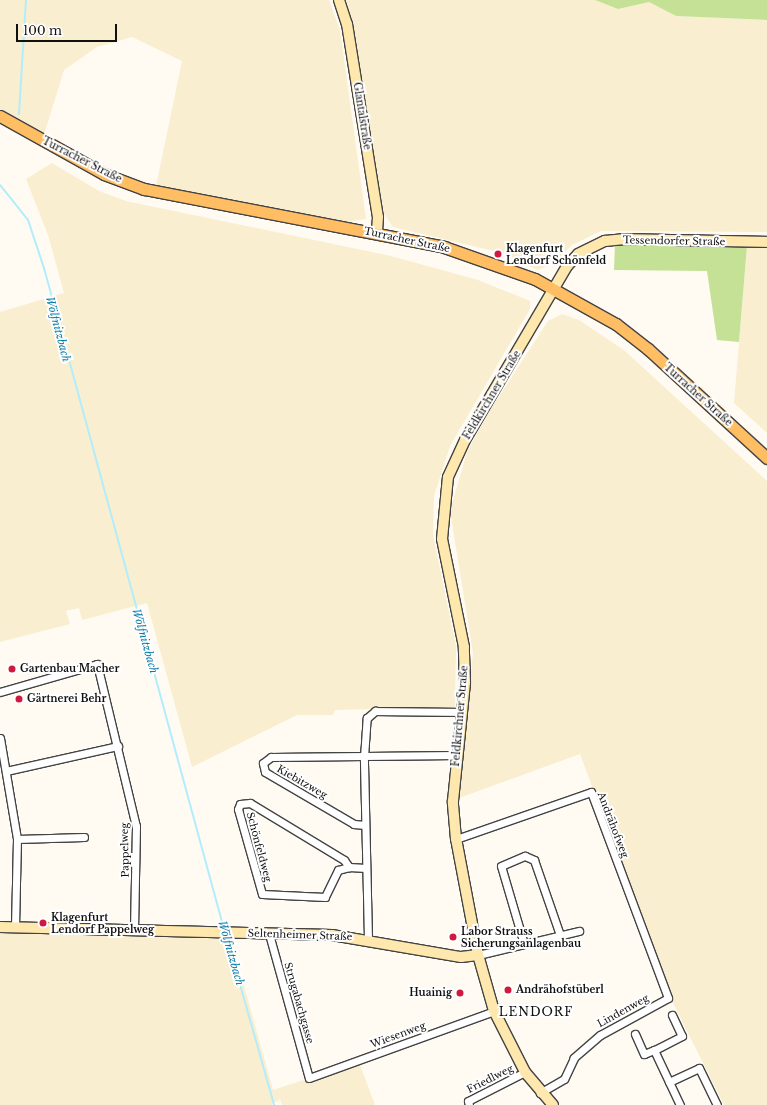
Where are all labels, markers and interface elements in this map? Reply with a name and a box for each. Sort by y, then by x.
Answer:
scale bar [18,16,119,42]
text: 100 m [23,23,62,38]
street label: Glantalstraße [351,81,373,151]
street label: Turracher Straße [40,135,124,185]
street label: Turracher Straße [363,225,451,255]
street label: Tessendorfer Straße [622,234,726,248]
place label: Klagenfurt Lendorf Schönfeld [506,242,606,266]
marker: Klagenfurt Lendorf Schönfeld [493,249,503,259]
water label: Wölfnitzbach [43,295,73,363]
street label: Feldkirchner Straße [461,348,523,442]
street label: Turracher Straße [661,361,735,429]
water label: Wölfnitzbach [129,607,161,675]
place label: Gartenbau Macher [20,663,119,675]
marker: Gartenbau Macher [7,664,17,674]
street label: Feldkirchner Straße [450,665,470,767]
place label: Gärtnerei Behr [27,693,106,705]
marker: Gärtnerei Behr [14,694,24,704]
street label: Kiebitzweg [275,763,329,801]
street label: Andrähofweg [595,791,631,859]
street label: Schönfeldweg [244,811,274,883]
street label: Pappelweg [119,822,131,878]
place label: Klagenfurt Lendorf Pappelweg [51,911,154,934]
marker: Klagenfurt Lendorf Pappelweg [38,918,48,928]
water label: Wölfnitzbach [215,919,247,987]
place label: Labor Strauss Sicherungsanlagenbau [461,925,581,948]
street label: Seltenheimer Straße [247,927,353,943]
marker: Labor Strauss Sicherungsanlagenbau [448,932,458,942]
street label: Strugabachgasse [282,961,316,1045]
place label: Andrähofstüberl [516,984,604,996]
marker: Andrähofstüberl [503,985,513,995]
place label: Huainig [409,987,452,999]
marker: Huainig [455,988,465,998]
street label: Lindenweg [595,992,651,1030]
district label: LENDORF [499,1005,573,1019]
street label: Wiesenweg [369,1019,427,1051]
street label: Friedlweg [465,1062,515,1096]

